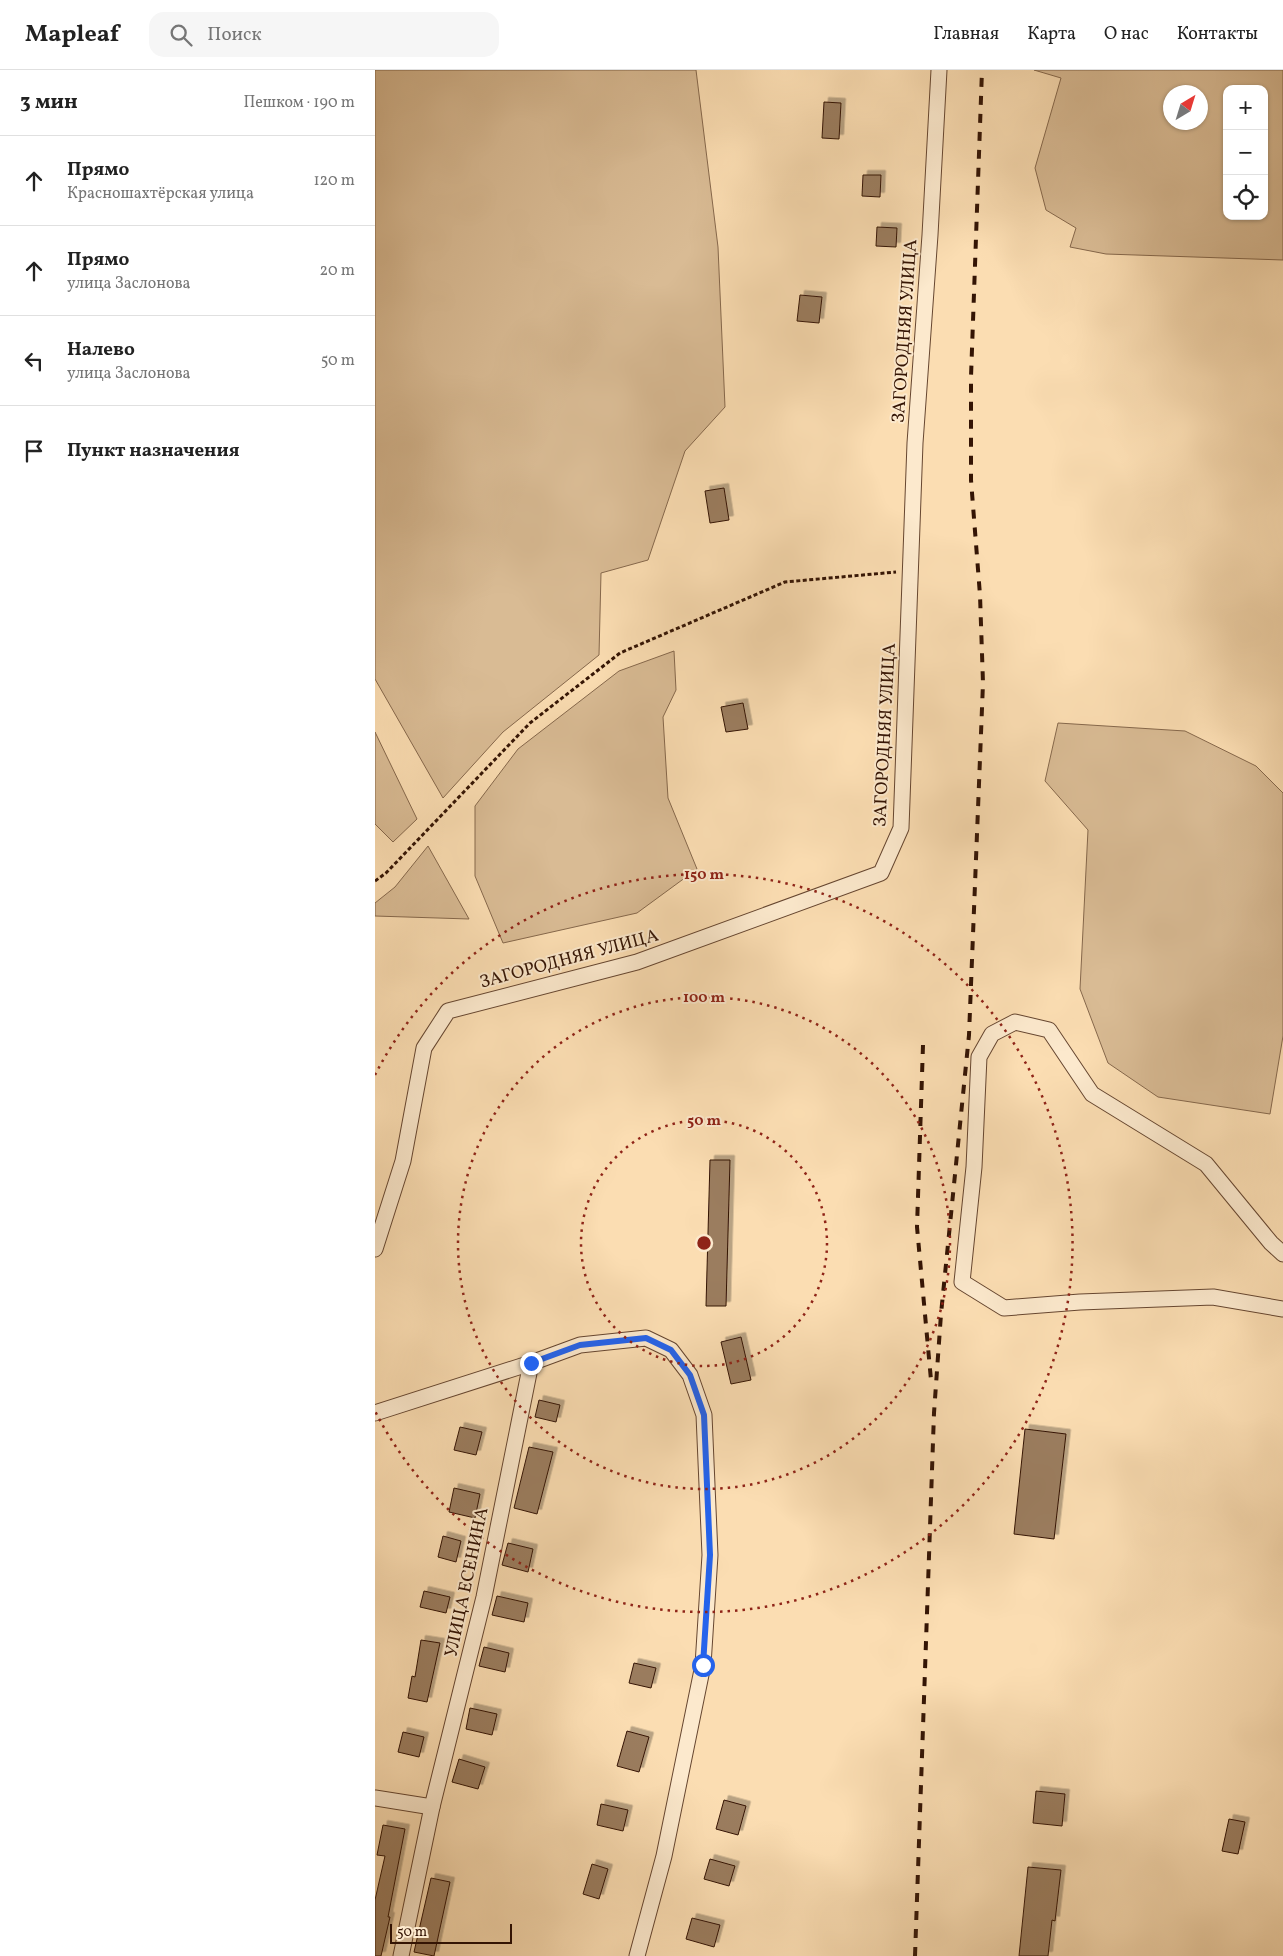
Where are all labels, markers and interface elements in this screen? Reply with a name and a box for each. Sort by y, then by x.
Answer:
search box [149,12,499,57]
text: Mapleaf [25,18,119,52]
icon: search [167,21,195,49]
text: Поиск [207,22,262,48]
text: Главная [933,22,999,47]
text: Карта [1027,22,1076,47]
text: О нас [1104,22,1149,47]
text: Контакты [1177,22,1258,47]
north arrow [1163,85,1208,130]
map controls [1223,85,1268,220]
button: + [1223,85,1268,130]
text: 3 мин [20,88,78,117]
text: Пешком · 190 m [243,92,355,114]
button: − [1223,130,1268,175]
text: Прямо [67,157,129,183]
icon: ahead [20,167,48,195]
text: 120 m [313,170,355,192]
button: locate [1223,175,1268,220]
text: Красношахтёрская улица [67,183,254,205]
street label: ЗАГОРОДНЯЯ УЛИЦА [887,238,924,424]
text: Прямо [67,247,129,273]
icon: ahead [20,257,48,285]
text: 20 m [320,260,355,282]
text: улица Заслонова [67,273,191,295]
text: Налево [67,337,135,363]
icon: left [20,347,48,375]
text: 50 m [321,350,355,372]
text: улица Заслонова [67,363,191,385]
icon: arrive [20,437,48,465]
text: Пункт назначения [67,438,240,464]
street label: ЗАГОРОДНЯЯ УЛИЦА [868,642,903,828]
text: 150 m [684,865,724,886]
street label: ЗАГОРОДНЯЯ УЛИЦА [477,923,662,995]
text: 100 m [683,988,726,1009]
text: 50 m [687,1111,721,1132]
centre of rings [695,1234,713,1252]
route end [520,1352,543,1375]
street label: УЛИЦА ЕСЕНИНА [439,1505,496,1660]
route start [692,1654,715,1677]
scale bar [390,1921,513,1944]
text: 50 m [397,1923,427,1942]

